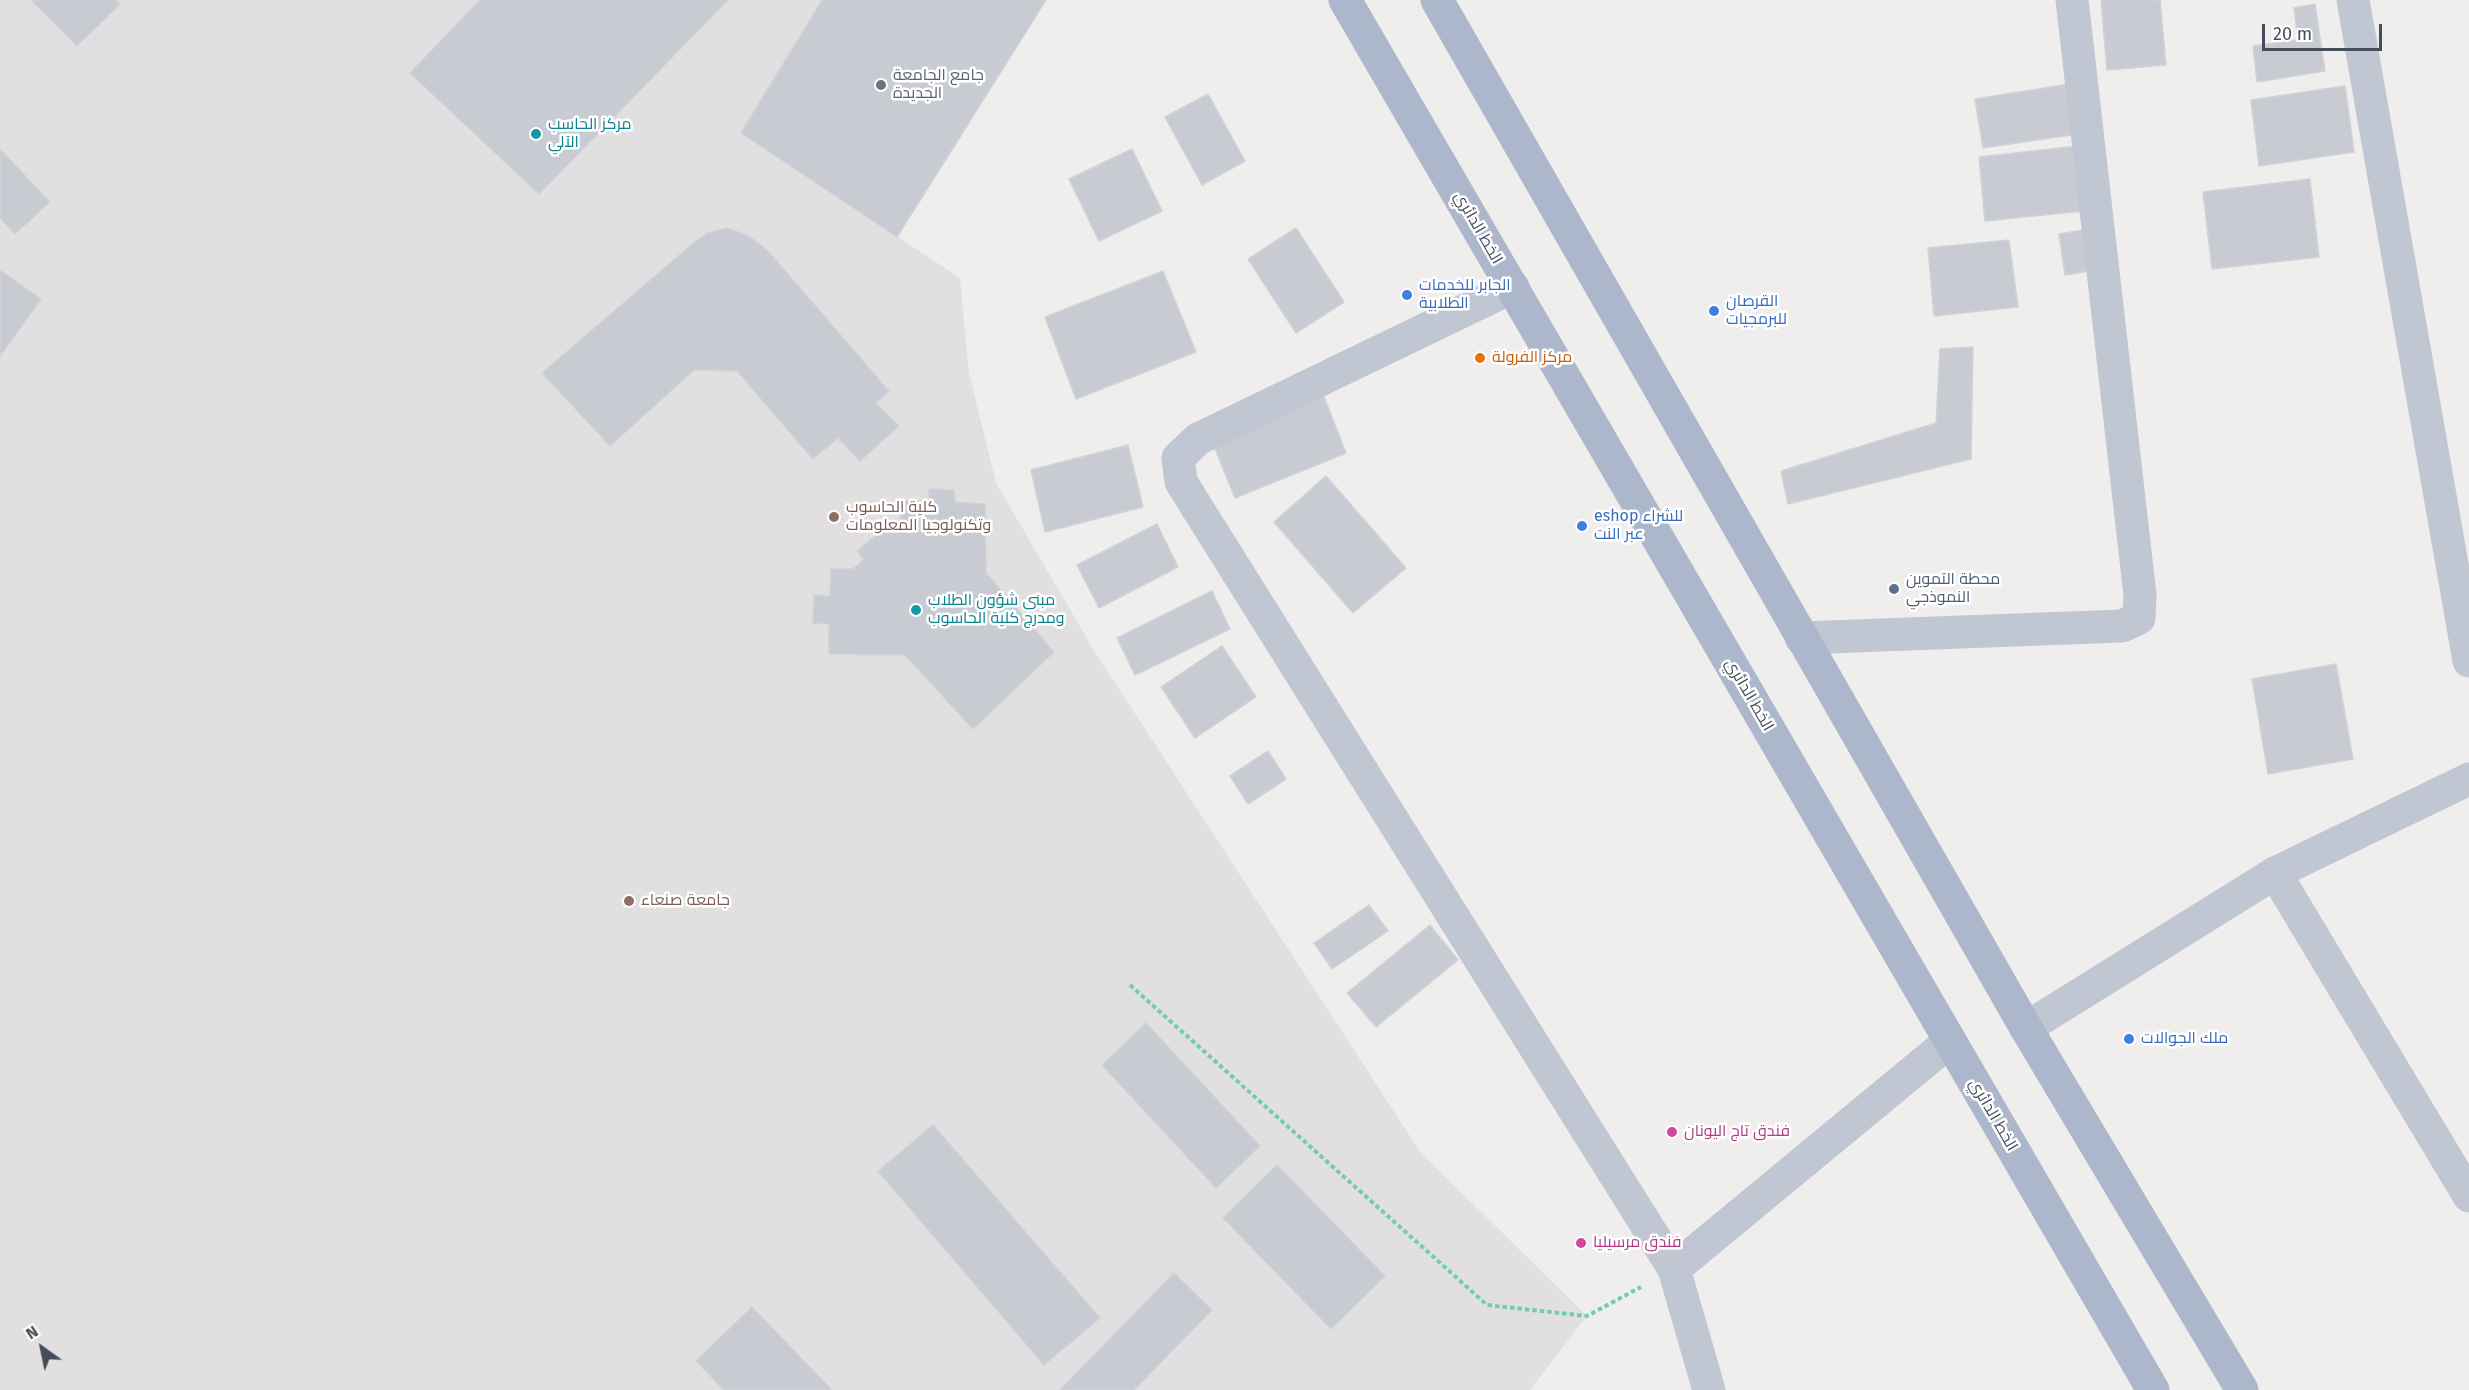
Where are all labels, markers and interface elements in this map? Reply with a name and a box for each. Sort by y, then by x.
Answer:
scale bar [2265,12,2385,50]
text: 20 m [2273,23,2312,45]
place label: جامع الجامعة الجديدة [893,66,984,104]
marker: جامع الجامعة الجديدة [874,78,888,92]
place label: مركز الحاسب الآلي [548,115,631,153]
marker: مركز الحاسب الآلي [529,127,543,141]
street label: الخط الدائري [1450,188,1506,268]
place label: الجابر للخدمات الطلابية [1419,276,1511,314]
marker: الجابر للخدمات الطلابية [1400,288,1414,302]
place label: القرصان للبرمجيات [1726,292,1787,330]
marker: القرصان للبرمجيات [1707,304,1721,318]
place label: مركز الفرولة [1492,348,1572,368]
marker: مركز الفرولة [1473,351,1487,365]
place label: كلية الحاسوب وتكنولوجيا المعلومات [846,498,991,536]
place label: eshop للشراء عبر النت [1594,507,1683,545]
marker: كلية الحاسوب وتكنولوجيا المعلومات [827,510,841,524]
marker: eshop للشراء عبر النت [1575,519,1589,533]
place label: محطة التموين النموذجي [1906,570,2000,608]
marker: محطة التموين النموذجي [1887,582,1901,596]
place label: مبنى شؤون الطلاب ومدرج كلية الحاسوب [928,591,1065,629]
marker: مبنى شؤون الطلاب ومدرج كلية الحاسوب [909,603,923,617]
street label: الخط الدائري [1721,655,1777,735]
place label: جامعة صنعاء [641,891,730,911]
marker: جامعة صنعاء [622,894,636,908]
place label: ملك الجوالات [2141,1029,2228,1049]
marker: ملك الجوالات [2122,1032,2136,1046]
street label: الخط الدائري [1965,1075,2021,1155]
place label: فندق تاج اليونان [1684,1122,1790,1142]
marker: فندق تاج اليونان [1665,1125,1679,1139]
place label: فندق مرسيليا [1593,1233,1681,1253]
marker: فندق مرسيليا [1574,1236,1588,1250]
north arrow [12,1318,72,1378]
text: N [22,1322,42,1343]

